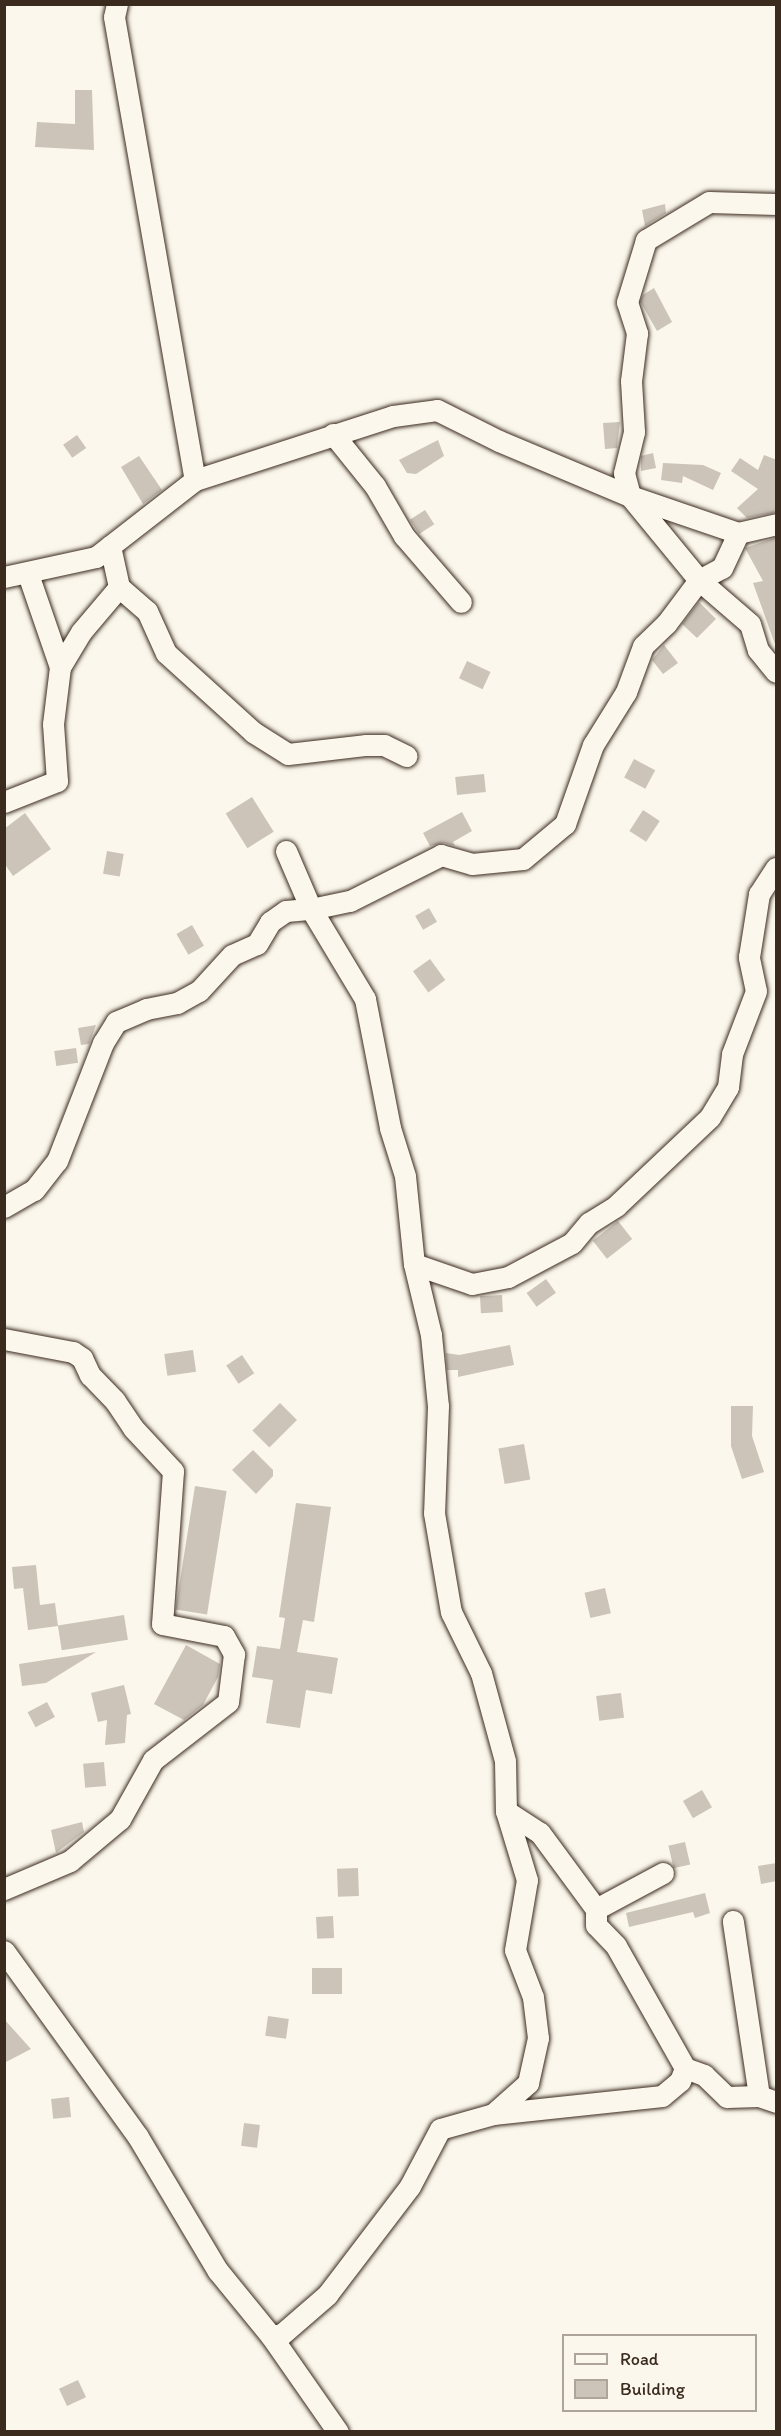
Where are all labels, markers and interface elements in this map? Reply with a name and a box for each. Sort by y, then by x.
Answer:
legend [562,2334,757,2412]
text: Road [620,2348,659,2370]
text: Building [620,2378,685,2400]

